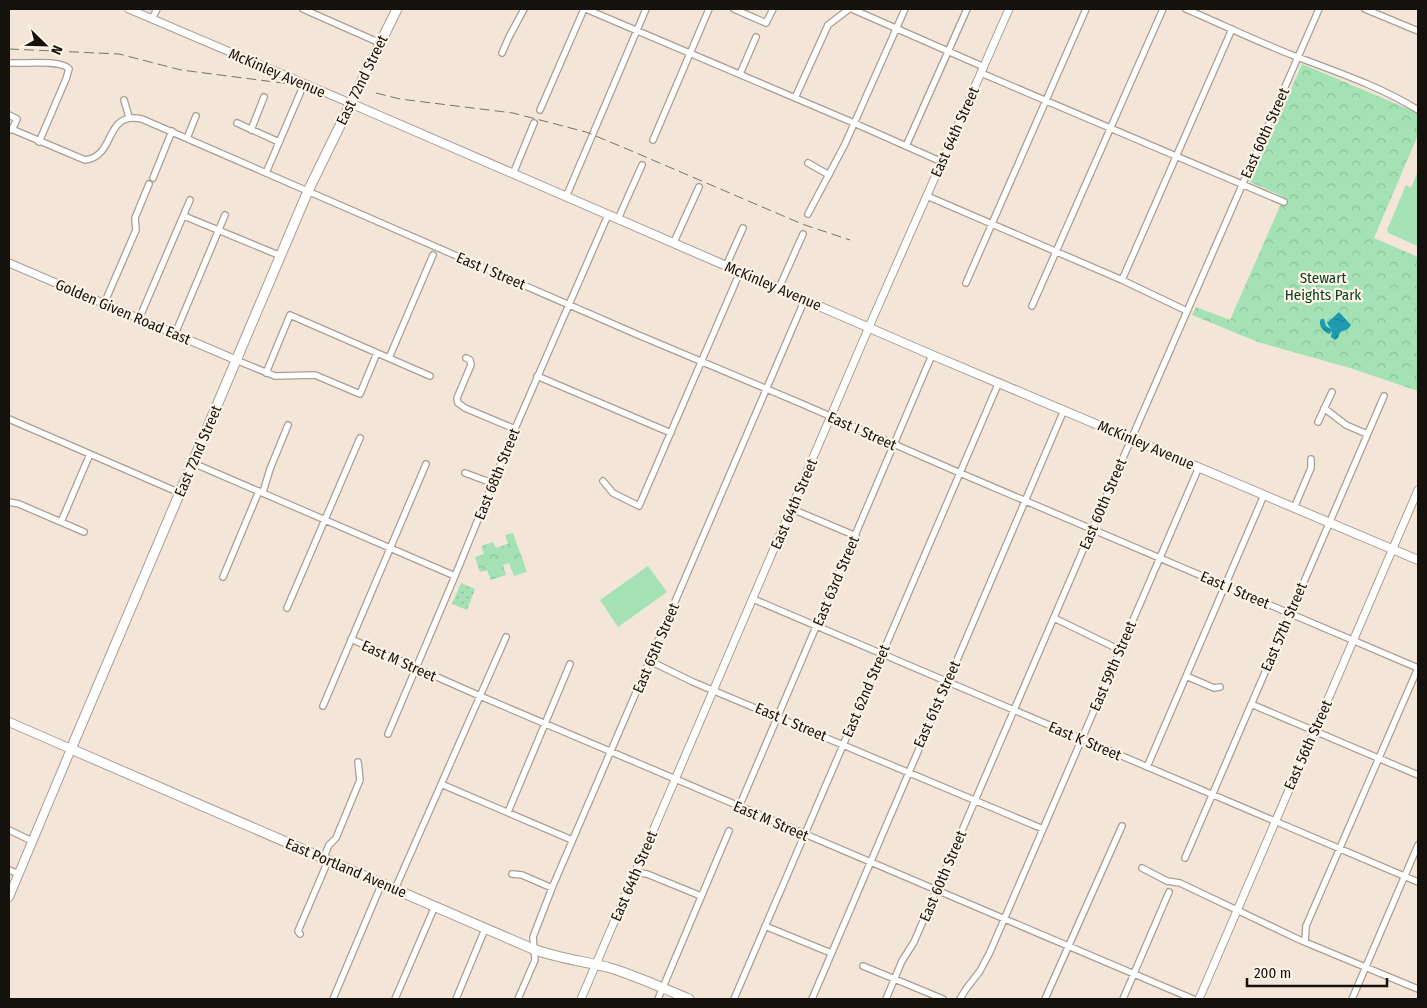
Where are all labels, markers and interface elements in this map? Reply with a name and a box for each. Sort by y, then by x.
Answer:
north arrow [20,20,70,70]
street label: East 72nd Street [332,32,392,128]
text: N [47,43,66,57]
street label: McKinley Avenue [226,45,328,101]
street label: East 64th Street [927,84,983,180]
street label: East 60th Street [1237,85,1293,181]
street label: East I Street [454,248,528,294]
street label: McKinley Avenue [722,258,824,314]
park label: Stewart Heights Park [1285,269,1361,304]
street label: Golden Given Road East [53,275,193,349]
street label: East 72nd Street [171,402,225,500]
street label: East I Street [825,408,899,454]
street label: McKinley Avenue [1095,417,1197,473]
street label: East 68th Street [470,426,524,522]
street label: East 64th Street [767,456,821,552]
street label: East 60th Street [1076,456,1130,552]
street label: East 63rd Street [809,533,863,629]
street label: East I Street [1198,567,1272,613]
street label: East 57th Street [1257,580,1311,674]
street label: East 65th Street [629,600,683,696]
street label: East 59th Street [1086,618,1140,714]
street label: East M Street [359,637,439,686]
street label: East 62nd Street [838,642,894,740]
street label: East 61st Street [910,658,964,750]
street label: East 56th Street [1280,697,1336,793]
street label: East L Street [753,699,830,745]
street label: East K Street [1046,718,1124,764]
street label: East M Street [731,797,811,845]
street label: East 64th Street [607,828,661,924]
street label: East 60th Street [916,828,970,924]
street label: East Portland Avenue [283,834,409,902]
scale bar [1247,956,1387,988]
text: 200 m [1254,964,1291,982]

